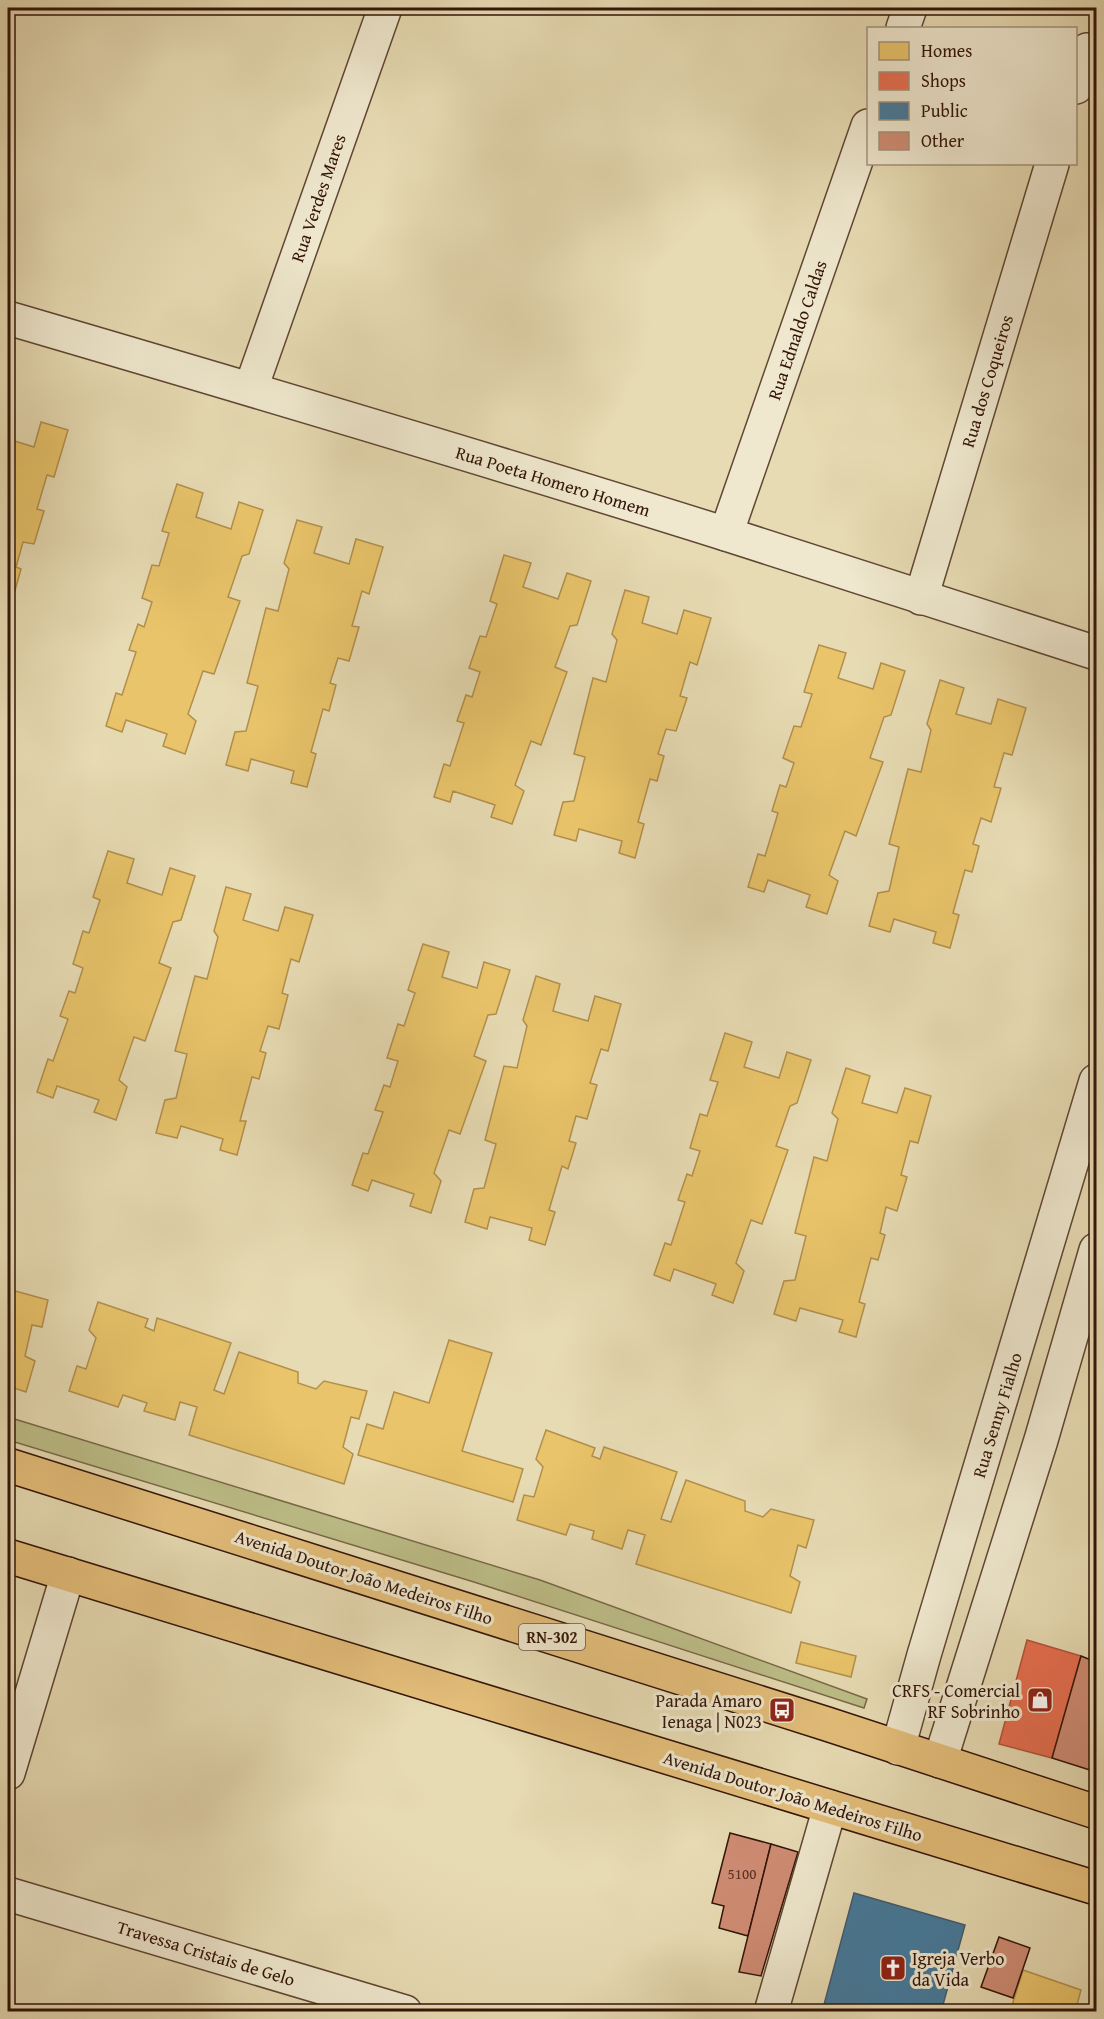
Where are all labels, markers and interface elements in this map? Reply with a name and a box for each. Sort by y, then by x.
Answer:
legend [867,27,1077,165]
text: Homes [921,37,972,64]
text: Shops [921,67,966,94]
text: Public [921,97,968,124]
text: Other [921,127,965,154]
street label: Rua Verdes Mares [283,130,353,266]
street label: Rua Ednaldo Caldas [760,256,834,404]
street label: Rua dos Coqueiros [954,311,1020,451]
street label: Rua Poeta Homero Homem [452,439,654,524]
street label: Rua Senny Fialho [965,1349,1029,1481]
street label: Avenida Doutor João Medeiros Filho [232,1523,496,1631]
road number: RN-302 [519,1624,585,1650]
place label: CRFS - Comercial RF Sobrinho [892,1677,1020,1725]
shop icon: CRFS - Comercial RF Sobrinho [1025,1685,1055,1715]
place label: Parada Amaro Ienaga | N023 [656,1687,762,1735]
bus stop icon: Parada Amaro Ienaga | N023 [767,1695,797,1725]
street label: Avenida Doutor João Medeiros Filho [660,1744,926,1848]
house number: 5100 [728,1863,756,1884]
street label: Travessa Cristais de Gelo [114,1913,298,1993]
place label: Igreja Verbo da Vida [912,1945,1004,1993]
church icon: Igreja Verbo da Vida [878,1953,908,1983]

